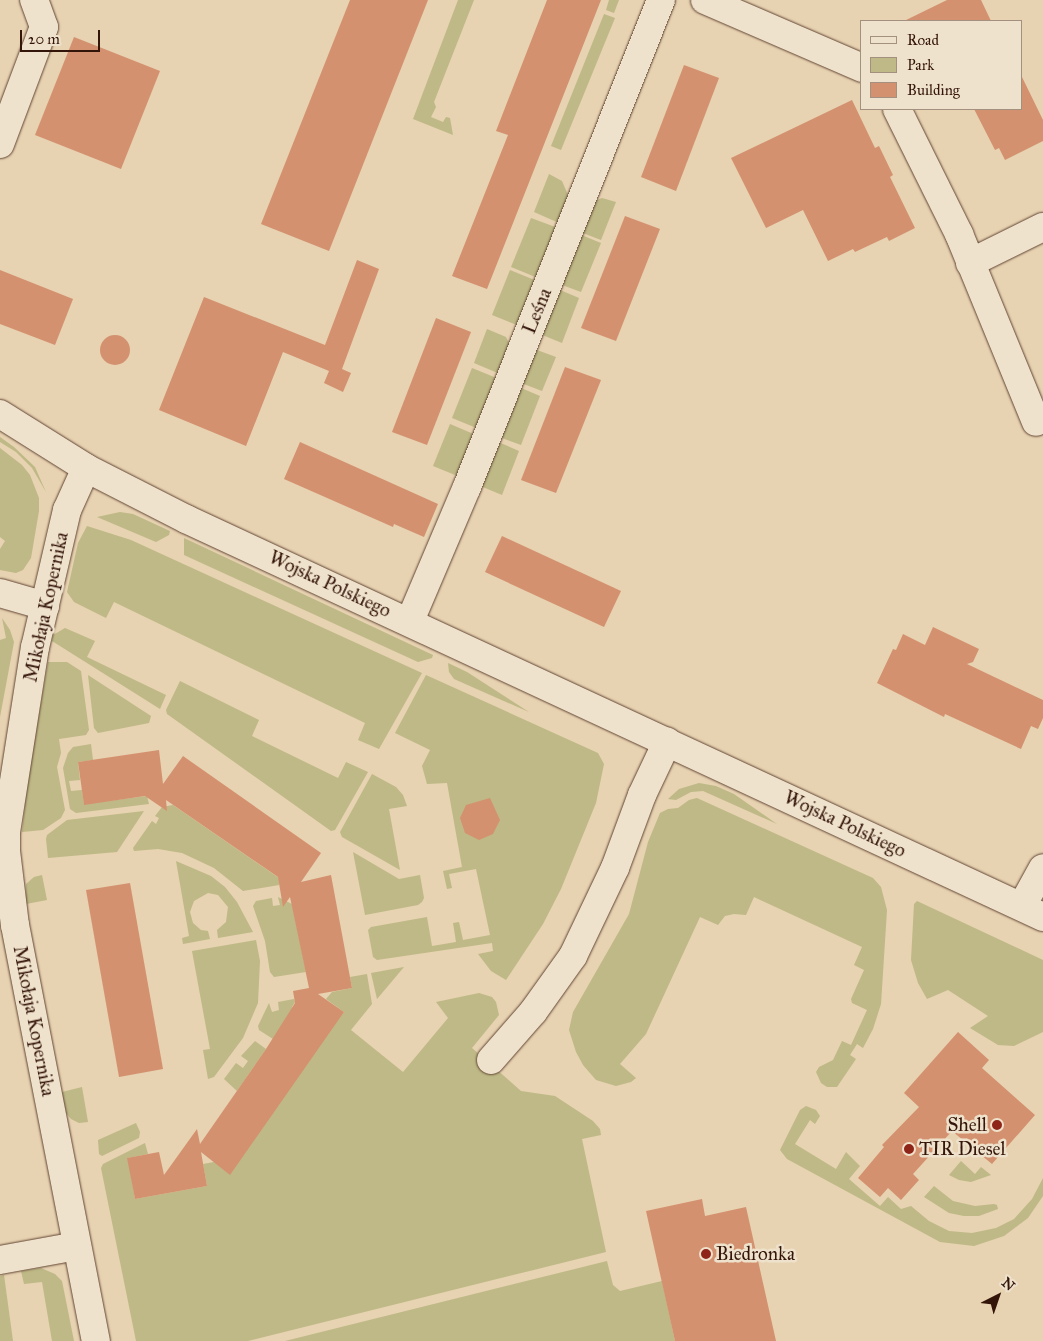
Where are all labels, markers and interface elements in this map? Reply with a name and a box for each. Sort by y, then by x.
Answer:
scale bar [22,20,102,52]
legend [860,20,1023,110]
text: 20 m [28,30,60,48]
text: Road [907,31,939,49]
text: Park [907,56,934,74]
text: Building [907,81,960,99]
street label: Leśna [518,285,556,337]
street label: Mikołaja Kopernika [19,530,73,684]
street label: Wojska Polskiego [265,546,395,622]
street label: Wojska Polskiego [780,786,910,862]
street label: Mikołaja Kopernika [8,944,60,1098]
place label: Shell [947,1114,987,1136]
marker: Shell [991,1119,1003,1131]
place label: TIR Diesel [919,1138,1006,1160]
marker: TIR Diesel [903,1143,915,1155]
place label: Biedronka [716,1243,795,1265]
marker: Biedronka [700,1248,712,1260]
north arrow [973,1271,1023,1321]
text: N [998,1274,1018,1295]

